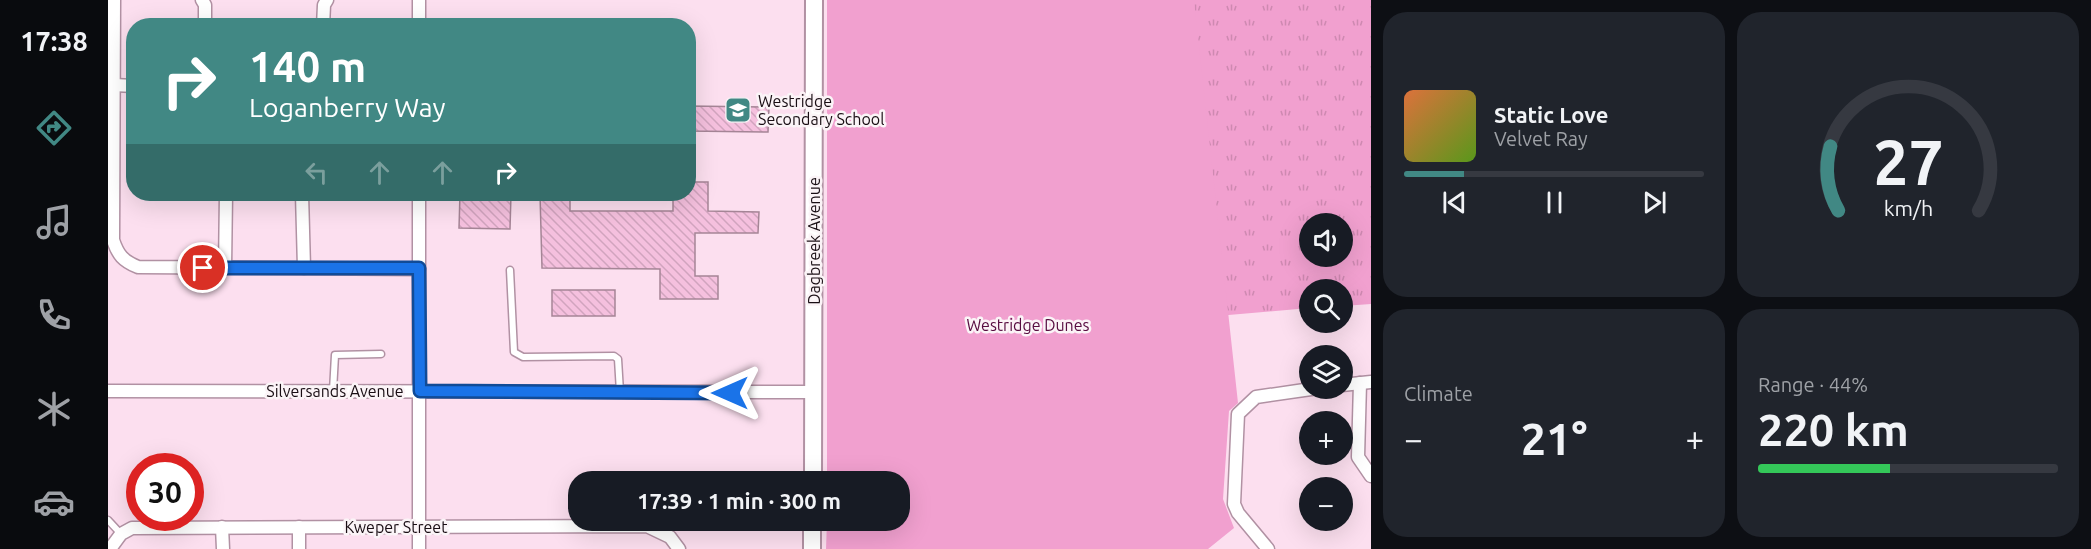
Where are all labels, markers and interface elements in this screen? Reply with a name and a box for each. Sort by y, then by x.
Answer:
text: 17:38 [20,26,88,56]
icon: right [150,42,228,120]
text: 140 m [249,43,366,90]
text: Loganberry Way [249,92,446,122]
place label: Westridge Secondary School [758,92,884,128]
school or university icon: Westridge Secondary School [723,95,753,125]
text: Static Love [1494,102,1609,127]
icon: directions [33,107,75,149]
text: Velvet Ray [1494,127,1588,150]
text: 27 [1873,128,1943,198]
icon: left [300,156,333,189]
icon: ahead [363,156,396,189]
icon: ahead [426,156,459,189]
icon: right [489,156,522,189]
street label: Dagbreek Avenue [805,177,823,305]
icon: previous [1438,186,1471,219]
icon: pause [1538,186,1571,219]
icon: next [1638,186,1671,219]
text: km/h [1883,197,1933,221]
icon: music [33,201,75,243]
map controls [1299,213,1353,531]
button: sound [1299,213,1353,267]
pin [177,242,228,293]
icon: arrive [186,251,219,284]
button: search [1299,279,1353,333]
icon: phone [33,294,75,336]
park label: Westridge Dunes [967,316,1090,334]
button: layers [1299,345,1353,399]
position arrow [698,361,762,425]
text: Range · 44% [1758,373,1868,396]
street label: Silversands Avenue [266,382,404,400]
text: Climate [1404,382,1473,405]
icon: climate [33,388,75,430]
text: 220 km [1758,404,1909,455]
button: + [1299,411,1353,465]
text: 21° [1521,413,1587,464]
text: − [1404,420,1423,457]
text: + [1685,420,1704,457]
speed limit sign: 30 [126,453,204,531]
button: − [1299,477,1353,531]
icon: car [33,481,75,523]
text: 17:39 · 1 min · 300 m [637,488,841,513]
street label: Kweper Street [345,518,448,536]

